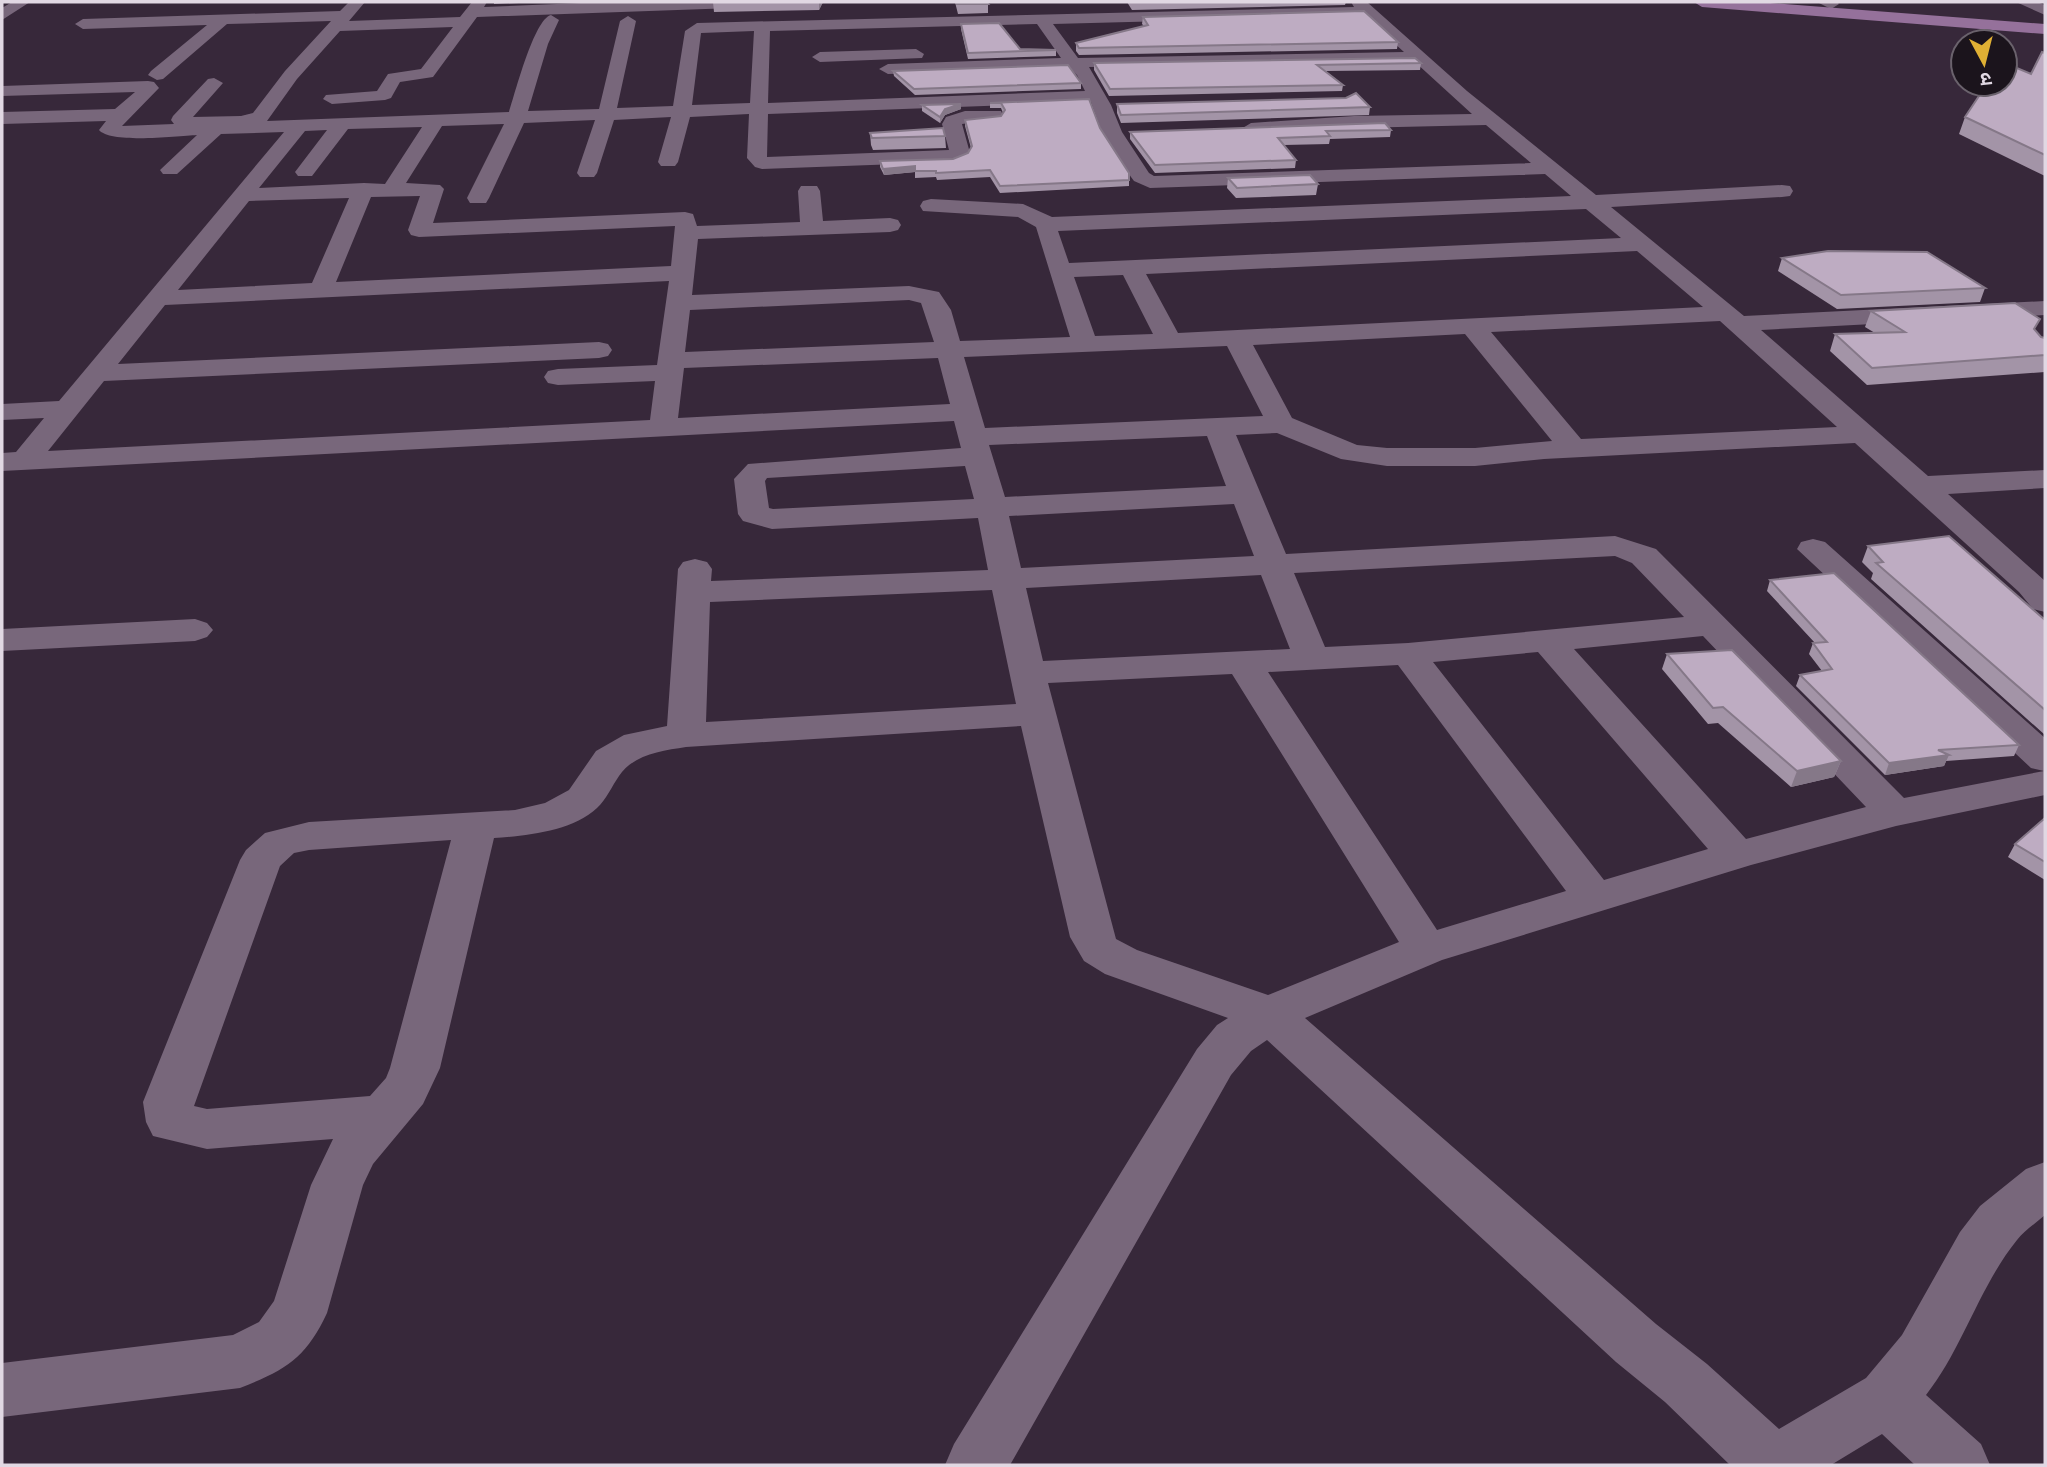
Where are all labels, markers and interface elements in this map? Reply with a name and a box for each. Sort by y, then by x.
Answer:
north arrow [1949,28,2019,98]
text: उ [1978,67,1993,92]

